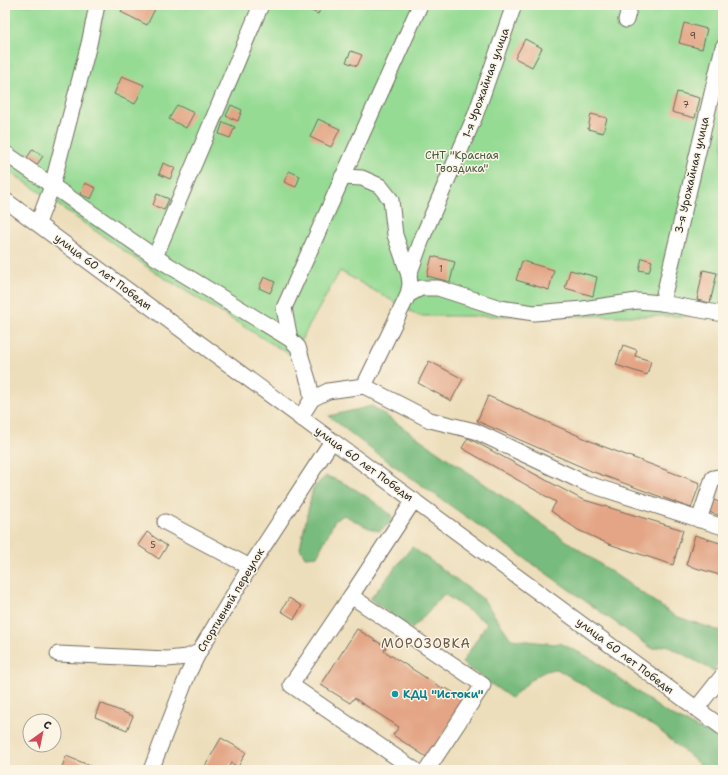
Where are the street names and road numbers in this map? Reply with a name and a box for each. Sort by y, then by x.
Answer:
street label: 1-я Урожайная улица [459,26,513,140]
street label: 3-я Урожайная улица [671,115,713,235]
street label: улица 60 лет Победы [51,230,155,314]
street label: улица 60 лет Победы [312,423,416,505]
street label: Спортивный переулок [194,545,268,655]
street label: улица 60 лет Победы [573,614,677,698]

